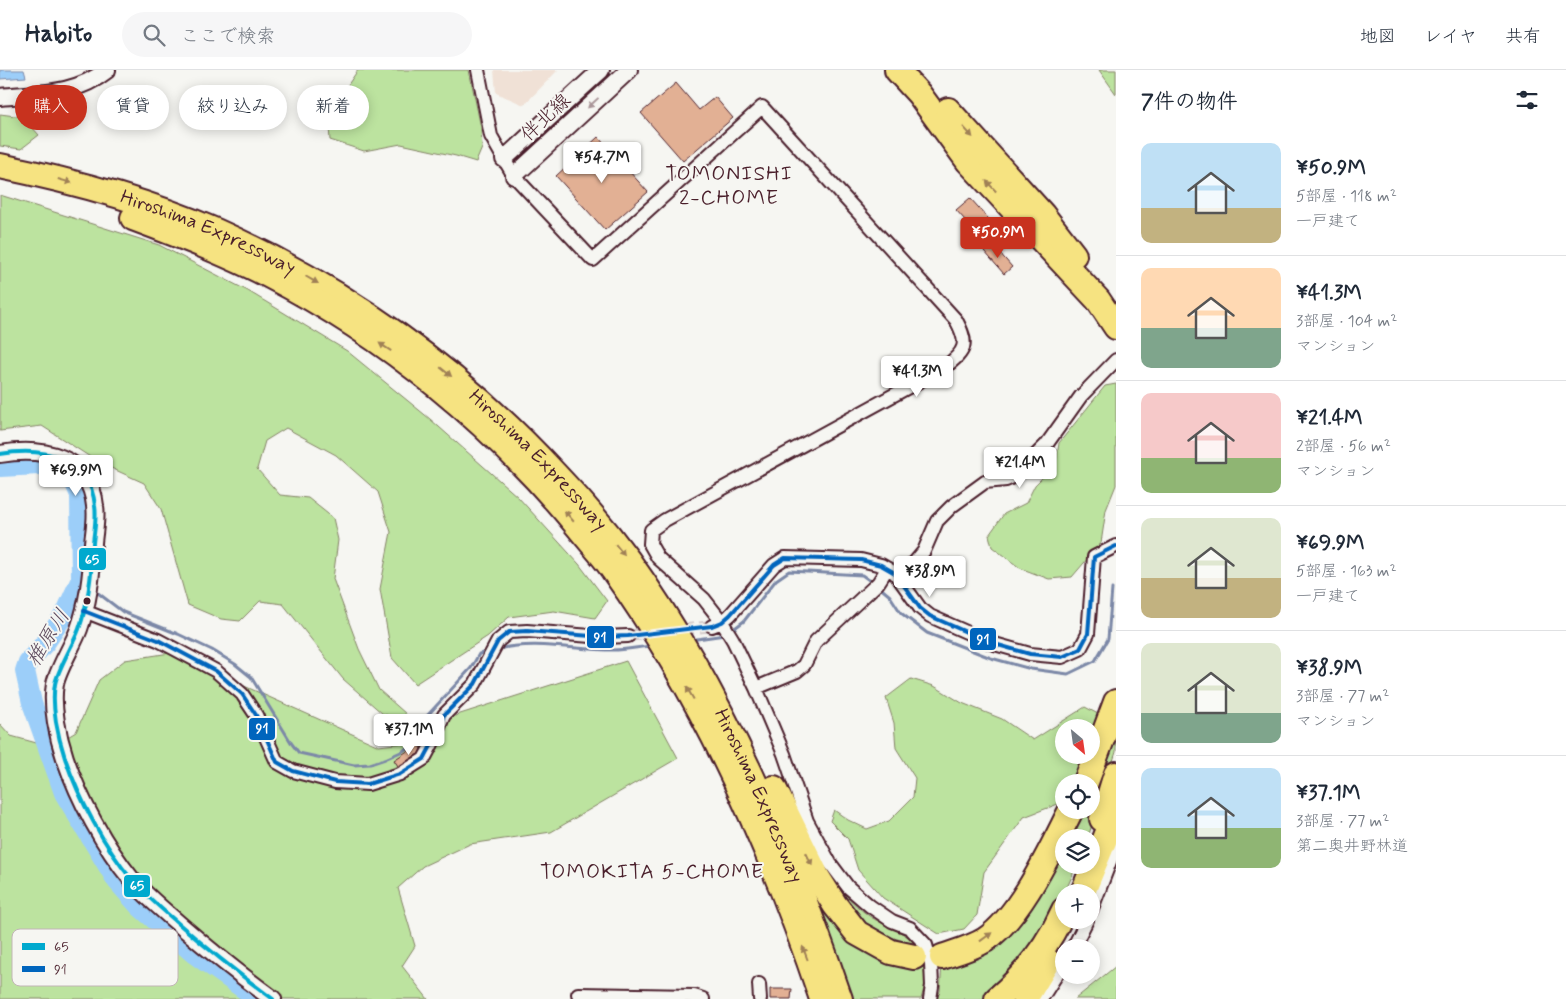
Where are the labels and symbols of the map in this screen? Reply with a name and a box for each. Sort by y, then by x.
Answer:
street label: 伴北線 [515,88,577,148]
one-way arrow [587,97,599,109]
one-way arrow [962,126,973,139]
pin: ¥54.7M [561,142,643,184]
district label: TOMONISHI 2-CHOME [665,160,793,212]
one-way arrow [57,177,72,185]
one-way arrow [985,180,997,192]
street label: Hiroshima Expressway [117,183,301,282]
pin: ¥50.9M [957,216,1039,259]
one-way arrow [305,276,319,285]
one-way arrow [379,342,392,352]
pin: ¥41.3M [876,356,958,398]
one-way arrow [439,366,452,377]
street label: Hiroshima Expressway [463,383,614,537]
pin: ¥21.4M [979,446,1061,489]
pin: ¥69.9M [35,454,117,497]
one-way arrow [564,509,575,522]
one-way arrow [615,543,626,556]
line badge: 65 [78,547,107,571]
text: 65 [85,551,100,569]
pin: ¥38.9M [889,556,971,598]
unlabelled marker [82,596,92,606]
water label: 椎原川 [19,604,77,672]
line badge: 91 [586,625,615,649]
line badge: 91 [969,627,997,651]
text: 91 [594,629,606,647]
text: 91 [977,631,989,649]
one-way arrow [685,687,694,700]
street label: Hiroshima Expressway [707,704,810,887]
pin: ¥37.1M [368,714,450,756]
line badge: 91 [248,717,276,741]
north arrow [1055,719,1100,764]
text: 91 [256,720,268,738]
one-way arrow [805,852,813,866]
district label: TOMOKITA 5-CHOME [540,858,764,886]
line badge: 65 [123,874,151,898]
text: 65 [130,877,145,895]
legend [12,929,178,986]
one-way arrow [979,932,992,943]
text: 65 [54,938,69,956]
one-way arrow [801,946,809,960]
text: 91 [54,961,67,979]

